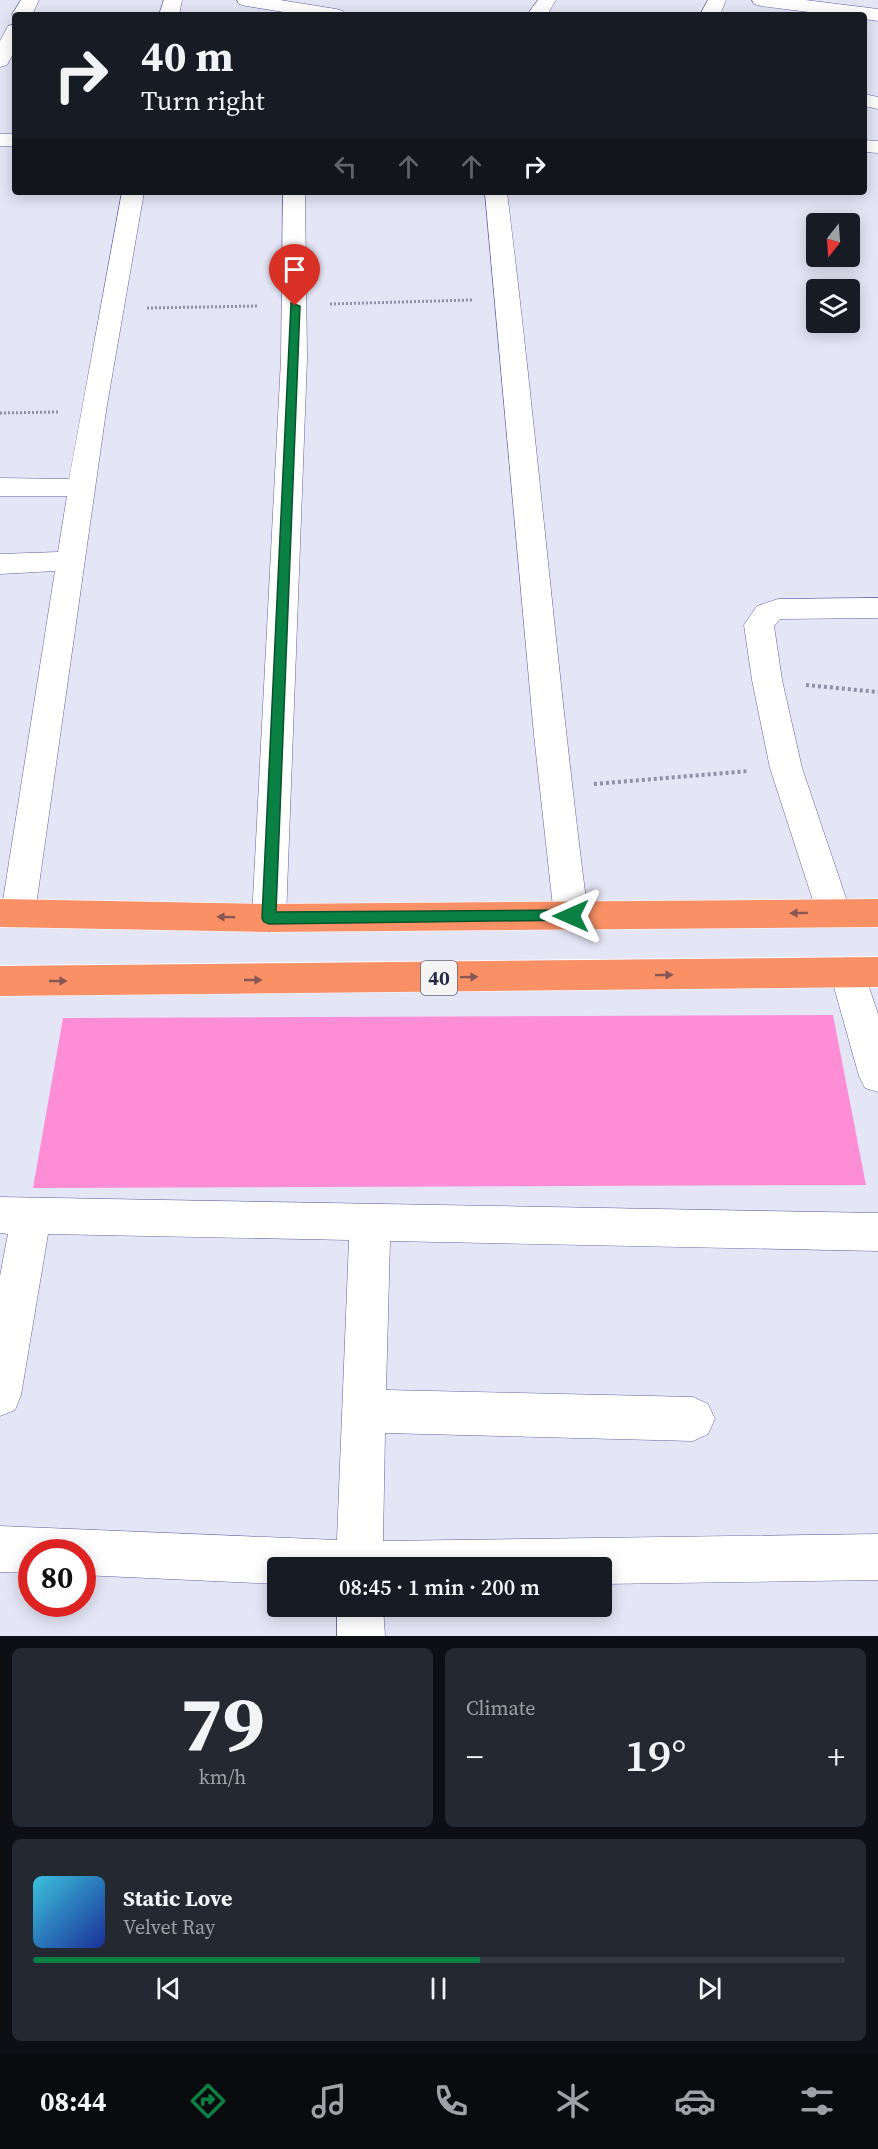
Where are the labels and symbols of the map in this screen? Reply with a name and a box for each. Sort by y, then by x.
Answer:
north arrow [806,213,860,267]
pin [269,244,320,306]
position arrow [539,884,603,948]
one-way arrow [789,908,808,918]
one-way arrow [216,912,235,922]
road number: 40 [421,961,457,995]
one-way arrow [655,970,674,980]
one-way arrow [460,972,479,982]
one-way arrow [244,975,263,985]
one-way arrow [49,976,68,986]
speed limit sign: 80 [18,1539,96,1617]

